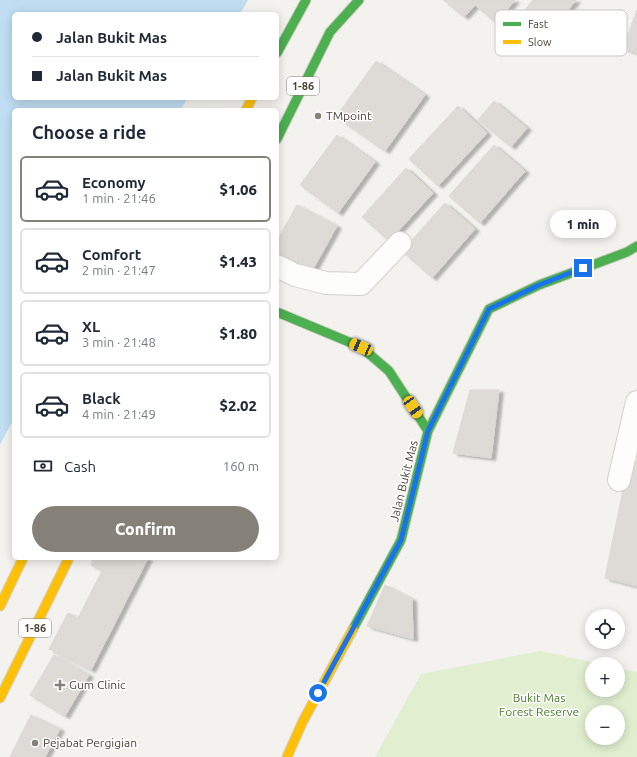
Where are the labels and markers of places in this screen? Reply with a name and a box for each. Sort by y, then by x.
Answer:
place label: TMpoint [326,109,372,122]
marker: TMpoint [313,111,323,121]
place label: Gum Clinic [69,678,126,691]
marker: Gum Clinic [54,679,66,691]
place label: Pejabat Pergigian [43,736,137,749]
marker: Pejabat Pergigian [30,738,40,748]

